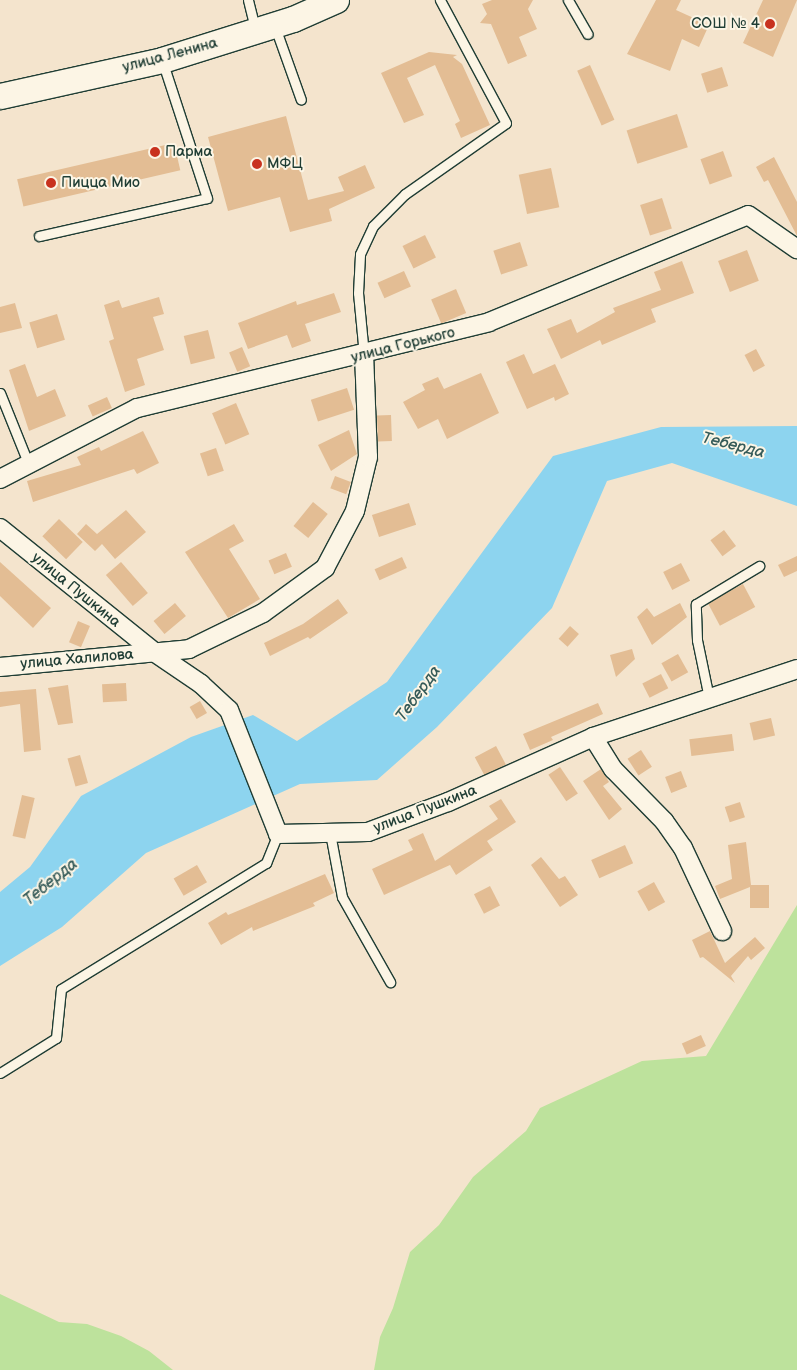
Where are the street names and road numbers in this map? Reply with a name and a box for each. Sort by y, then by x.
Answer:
street label: улица Ленина [121,34,219,76]
street label: улица Горького [349,323,457,367]
street label: улица Пушкина [28,549,124,631]
street label: улица Халилова [20,645,134,673]
street label: улица Пушкина [371,781,479,837]

